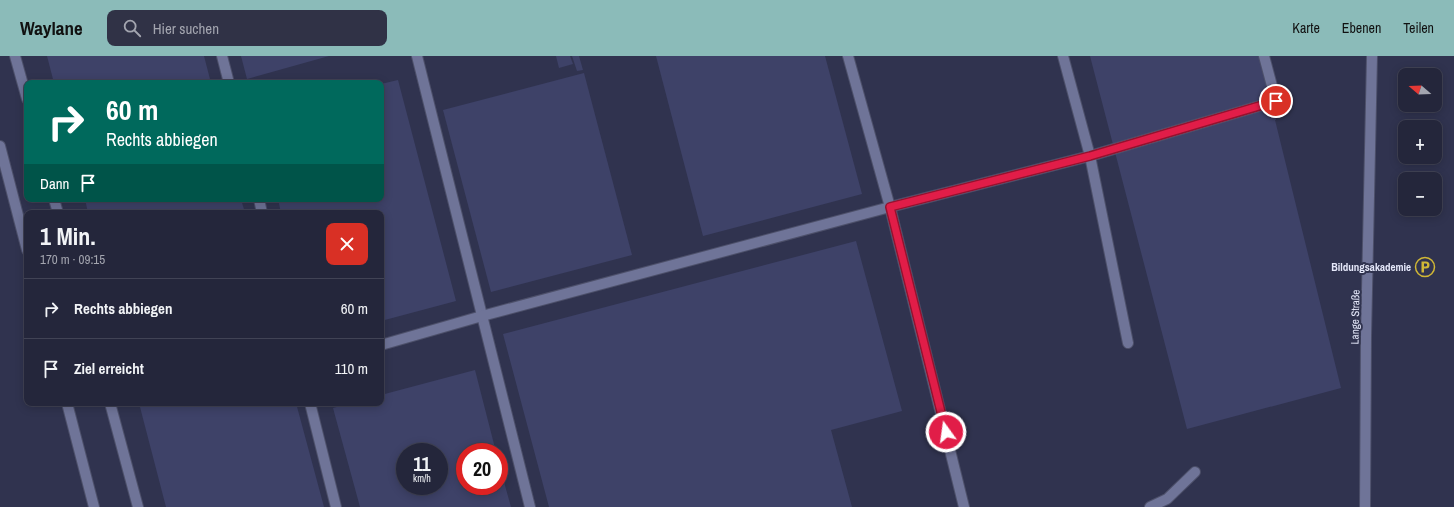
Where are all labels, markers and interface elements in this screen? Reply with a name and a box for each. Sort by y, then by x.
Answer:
search box [107,10,387,46]
text: Waylane [20,15,83,41]
icon: search [121,17,143,39]
text: Hier suchen [153,18,219,39]
text: Karte [1292,19,1320,37]
text: Ebenen [1342,19,1381,37]
text: Teilen [1403,19,1434,37]
north arrow [1398,68,1442,112]
map controls [1398,68,1442,216]
pin [1259,84,1293,118]
icon: arrive [1265,90,1287,112]
text: 60 m [106,91,158,129]
icon: right [40,96,92,148]
button: + [1398,120,1442,164]
text: Rechts abbiegen [106,127,218,152]
icon: arrive [77,172,99,194]
button: − [1398,172,1442,216]
text: Dann [40,173,69,194]
text: 1 Min. [40,220,96,252]
button: close [326,223,368,265]
text: 170 m · 09:15 [40,251,105,268]
parking icon: Bildungsakademie [1414,256,1436,278]
place label: Bildungsakademie [1331,260,1411,274]
street label: Lange Straße [1348,290,1362,344]
icon: right [40,298,62,320]
text: Rechts abbiegen [74,298,172,319]
text: 60 m [341,298,368,319]
icon: arrive [40,358,62,380]
text: Ziel erreicht [74,358,144,379]
text: 110 m [335,358,368,379]
position arrow [925,411,967,453]
speed limit sign: 20 [456,443,508,495]
text: 11 [413,450,431,477]
text: km/h [413,472,431,485]

